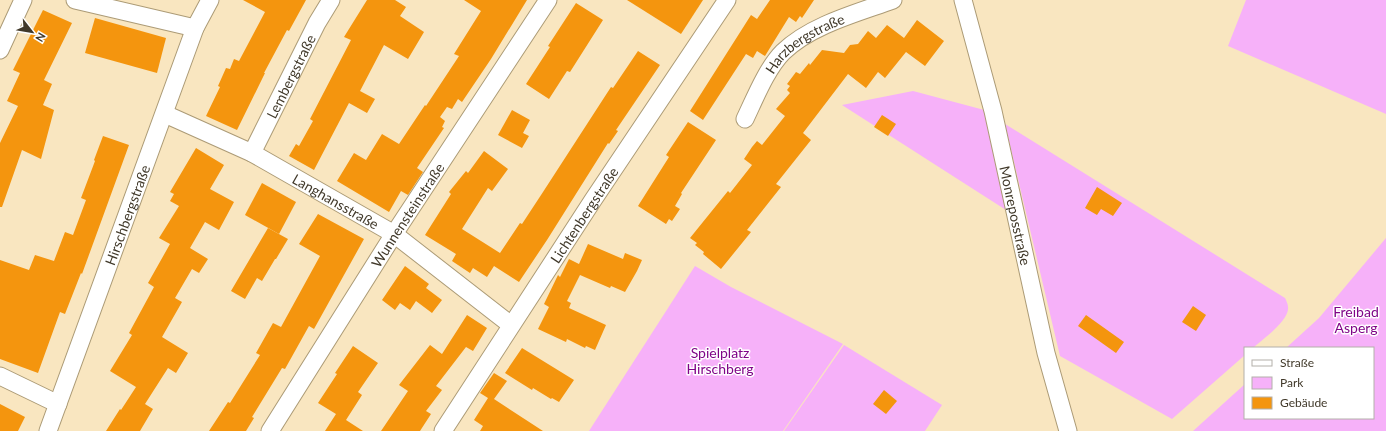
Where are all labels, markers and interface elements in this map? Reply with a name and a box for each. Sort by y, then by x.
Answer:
street label: Harzbergstraße [761,9,847,76]
north arrow [12,12,52,52]
text: N [33,30,49,44]
street label: Lembergstraße [262,31,319,121]
street label: Wunnensteinstraße [367,159,447,270]
street label: Hirschbergstraße [101,162,153,267]
street label: Lichtenbergstraße [546,164,621,266]
street label: Monreposstraße [997,164,1035,267]
street label: Langhansstraße [290,170,382,232]
park label: Freibad Asperg [1333,303,1379,336]
park label: Spielplatz Hirschberg [686,344,754,377]
legend [1244,347,1374,419]
text: Straße [1280,355,1314,370]
text: Park [1280,375,1304,390]
text: Gebäude [1280,395,1327,410]

